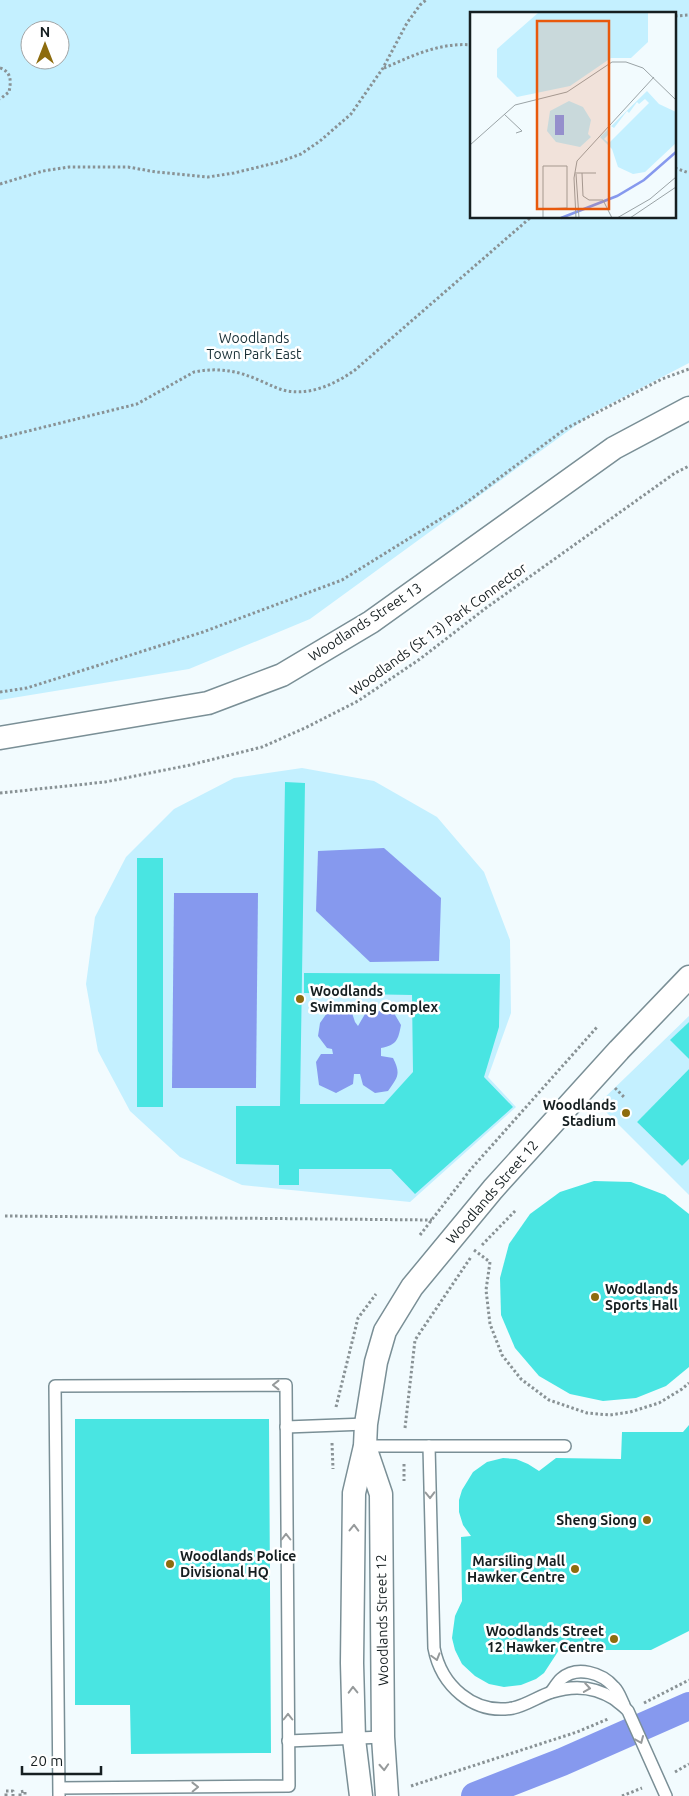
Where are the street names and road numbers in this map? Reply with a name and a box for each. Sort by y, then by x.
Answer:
street label: Woodlands (St 13) Park Connector [347,559,530,698]
street label: Woodlands Street 13 [305,579,425,665]
street label: Woodlands Street 12 [443,1137,541,1247]
street label: Woodlands Street 12 [373,1554,391,1686]

